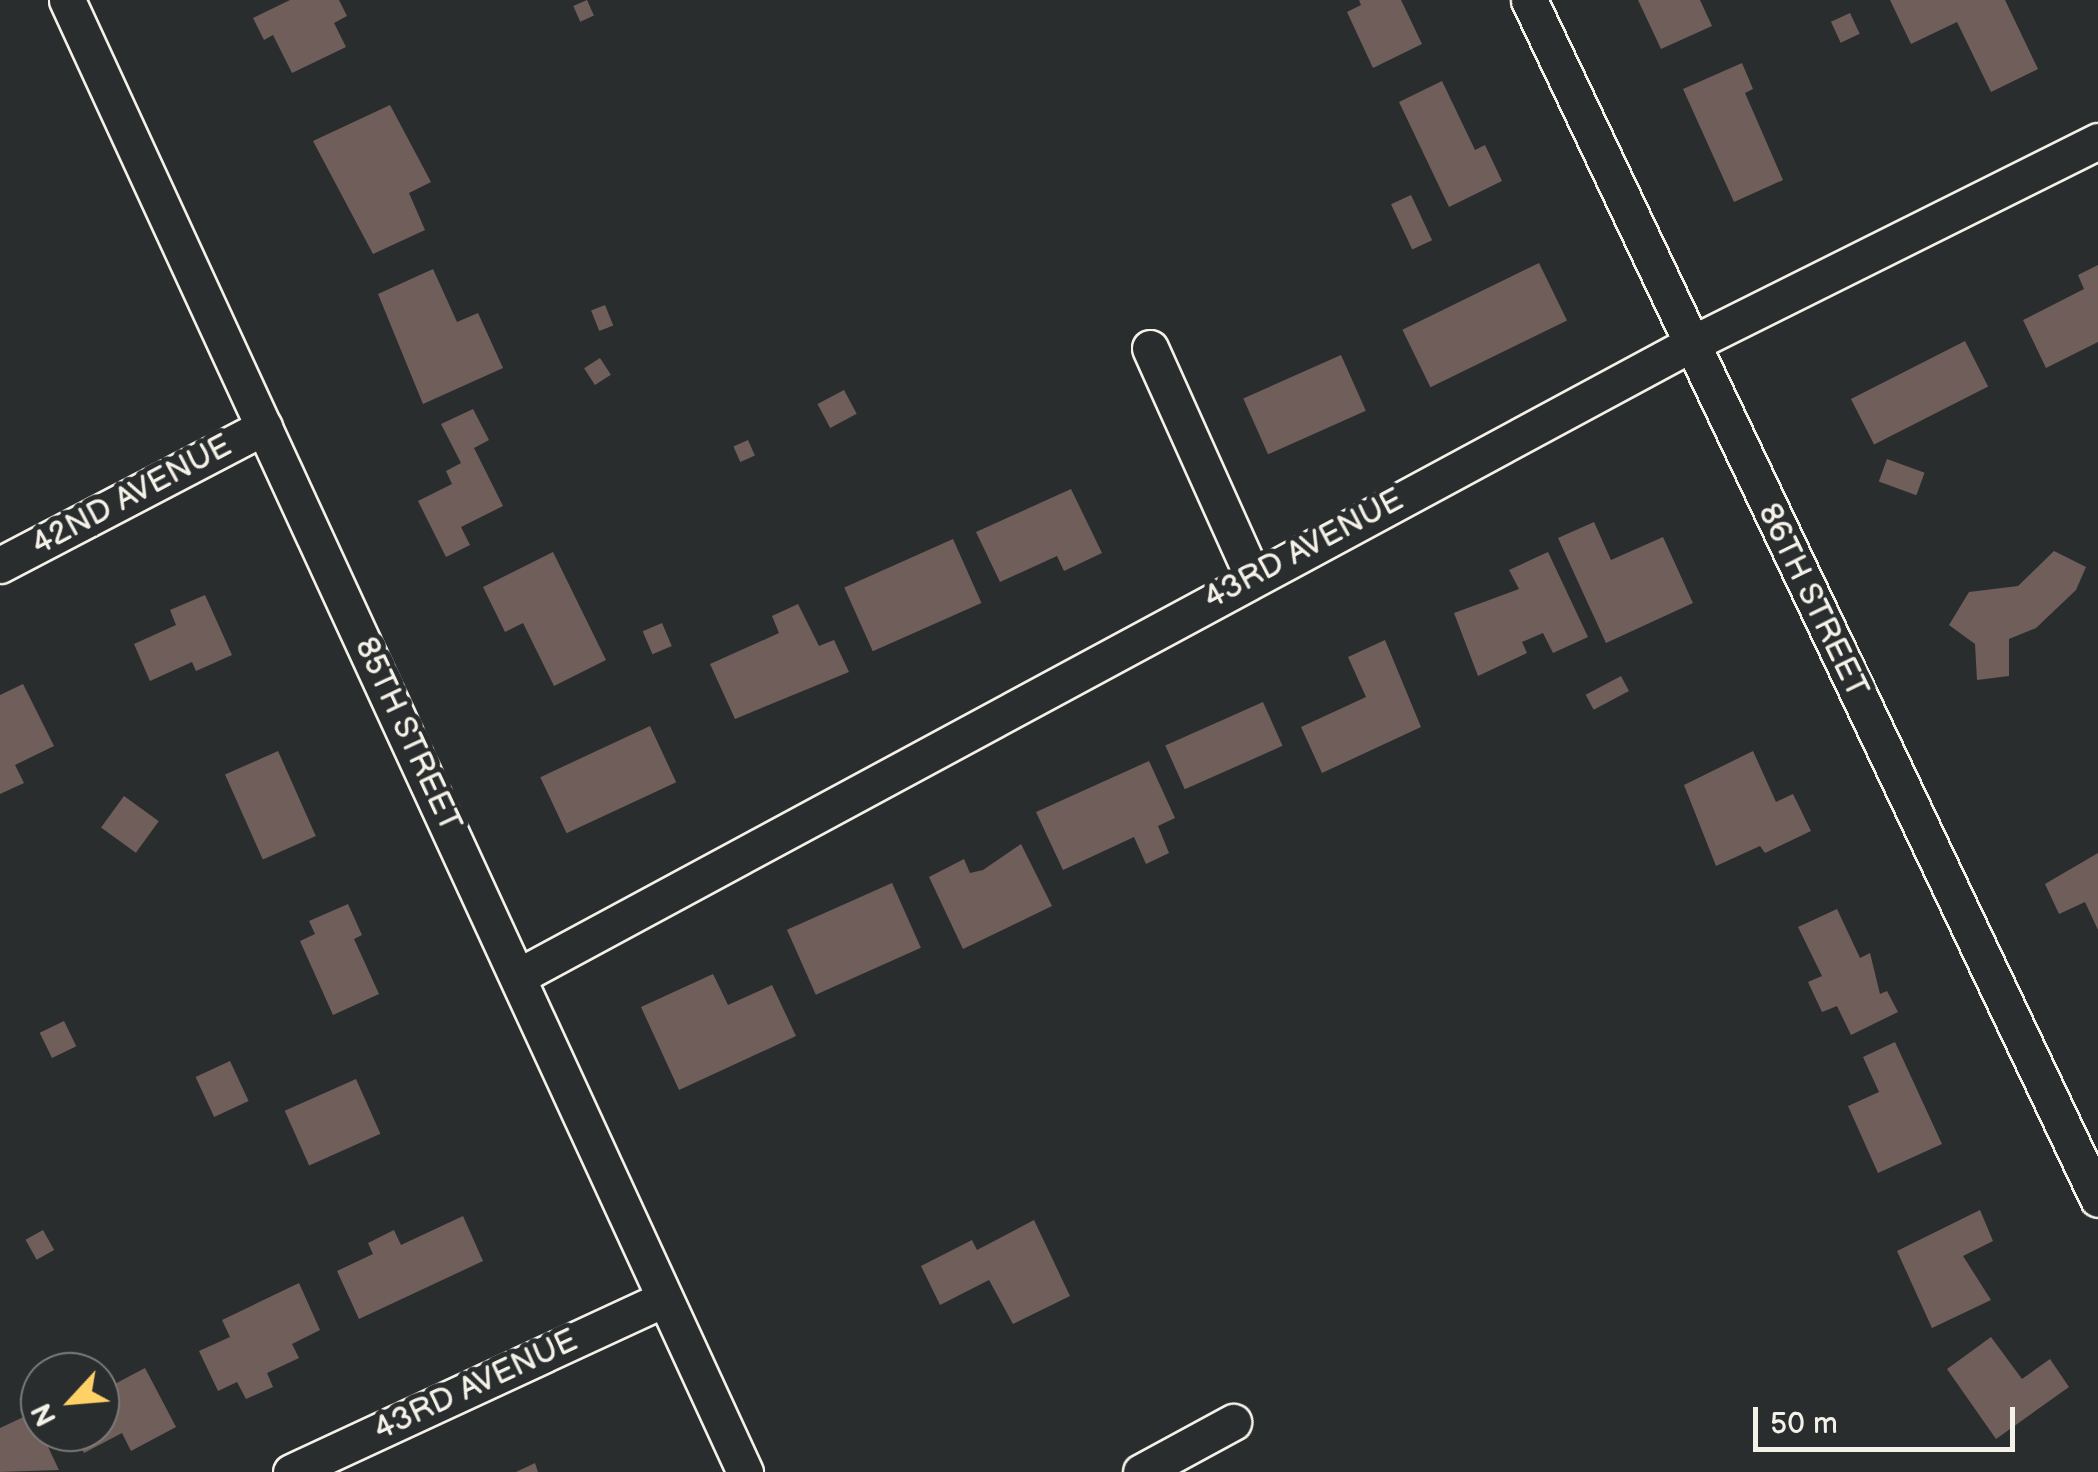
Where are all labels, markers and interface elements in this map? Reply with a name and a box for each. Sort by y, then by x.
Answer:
street label: 42ND AVENUE [26,427,238,565]
street label: 43RD AVENUE [1198,481,1410,619]
street label: 86TH STREET [1748,497,1876,705]
street label: 85TH STREET [345,632,469,838]
street label: 43RD AVENUE [368,1322,584,1450]
north arrow [20,1352,120,1452]
scale bar [1758,1387,2020,1449]
text: N [25,1398,64,1431]
text: 50 m [1770,1406,1838,1442]

